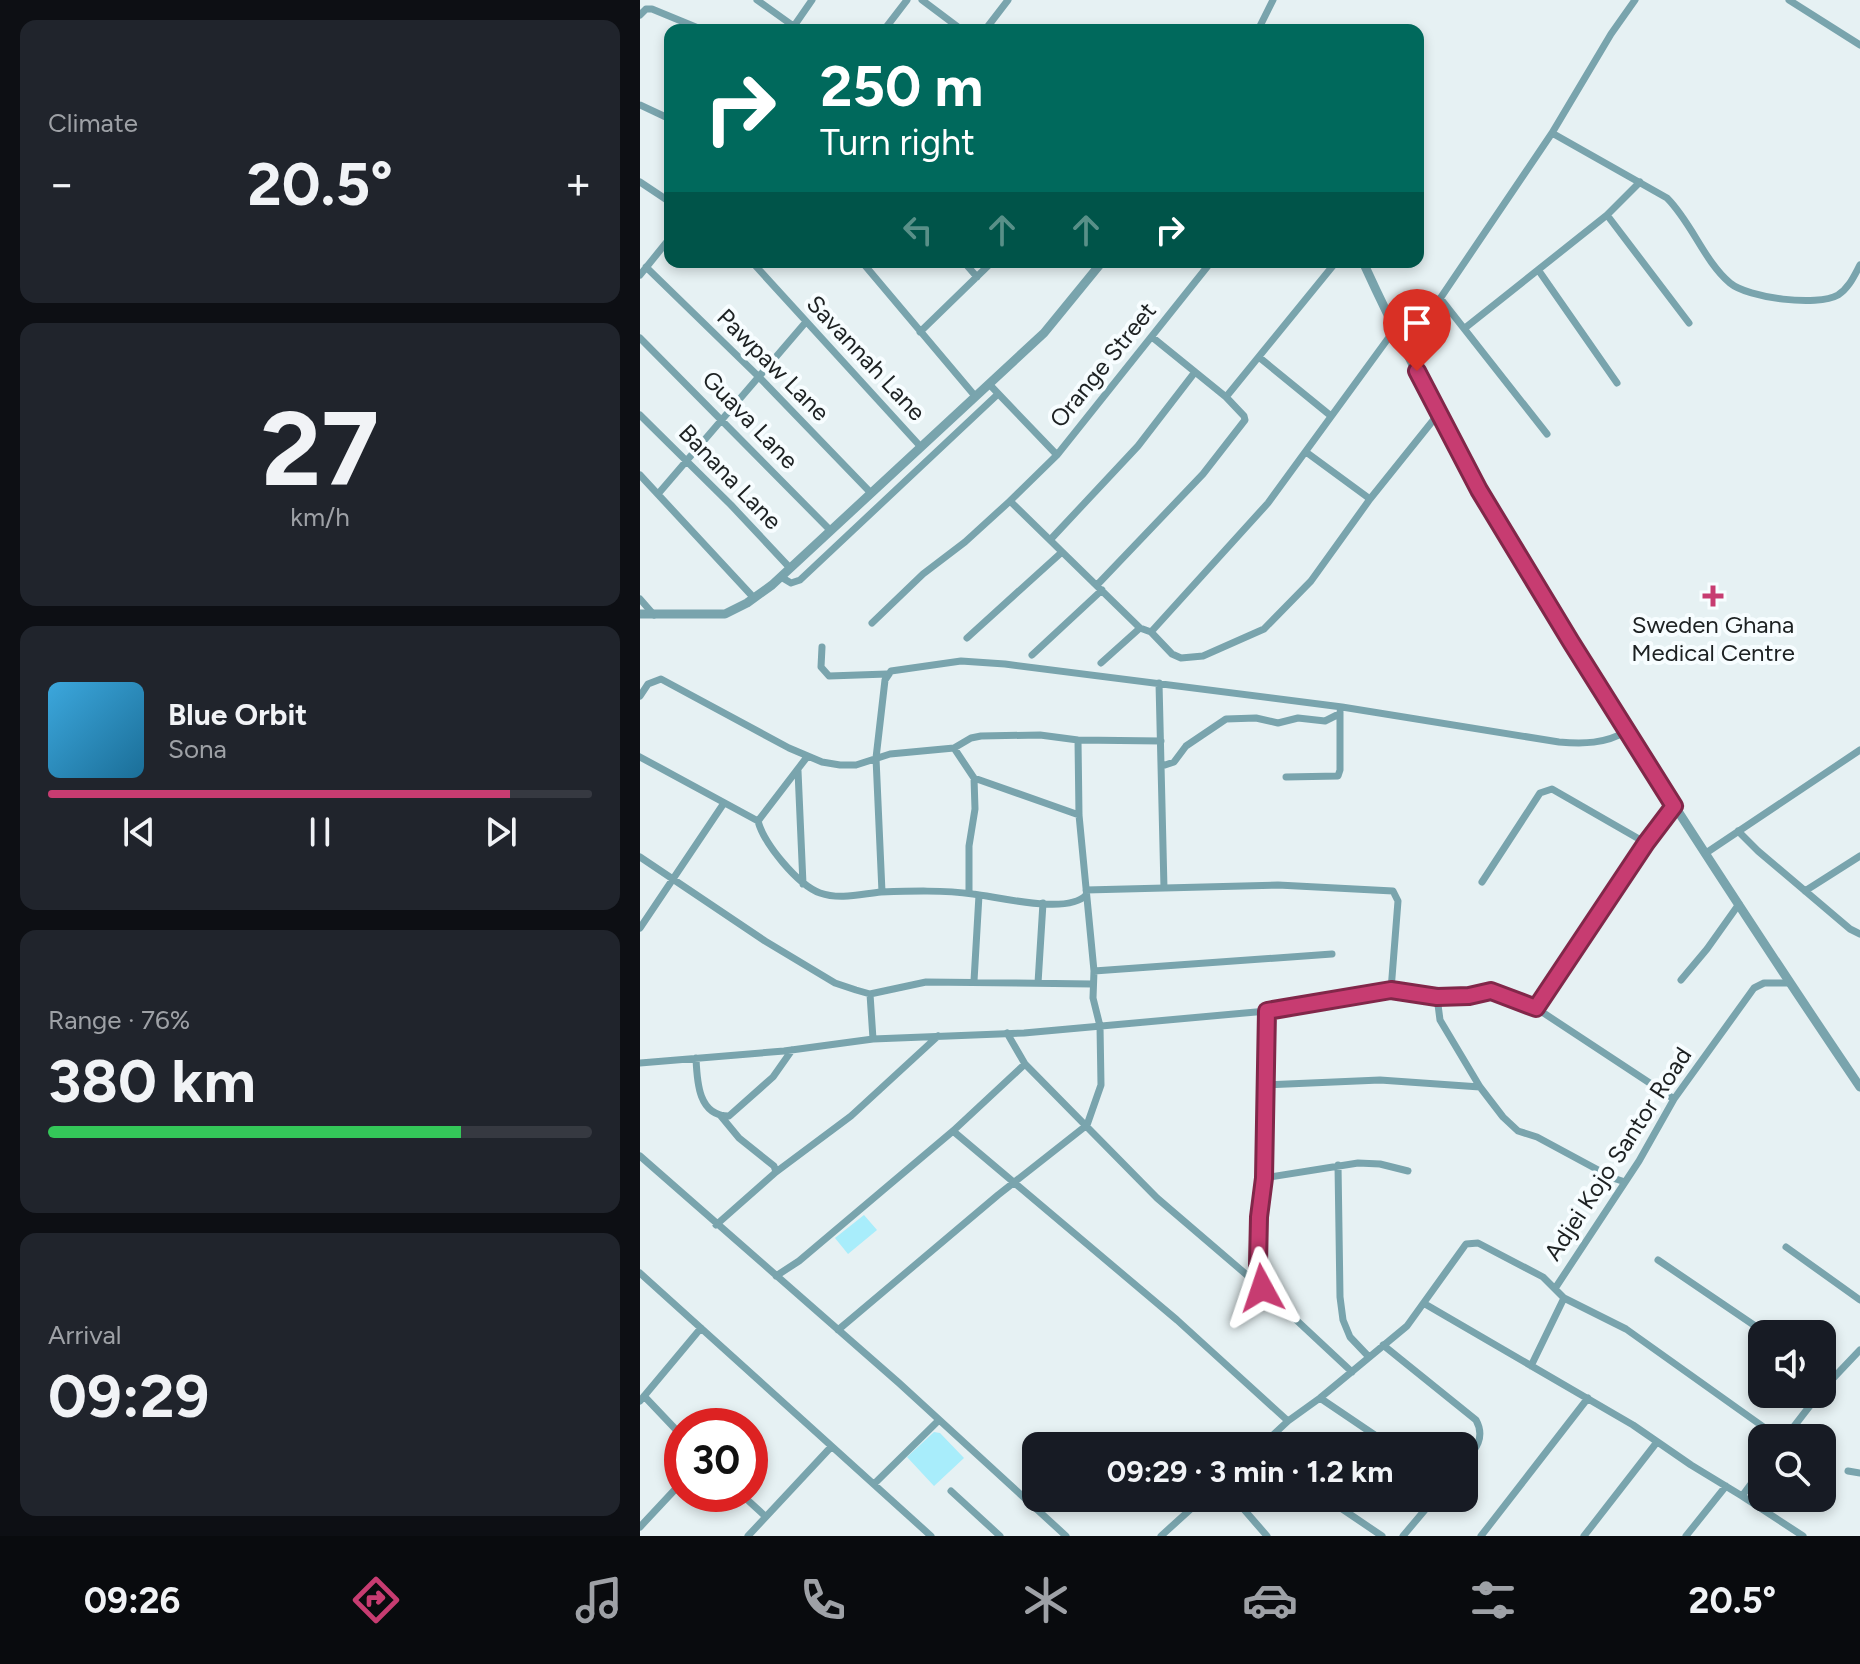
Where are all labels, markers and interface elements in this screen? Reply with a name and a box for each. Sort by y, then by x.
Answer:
text: 250 m [820,53,983,120]
icon: right [688,56,792,160]
text: Climate [48,107,138,139]
text: Turn right [820,121,975,164]
text: 20.5° [247,148,393,220]
text: − [48,157,75,210]
text: + [565,157,592,210]
icon: left [896,208,940,252]
icon: ahead [980,208,1024,252]
icon: ahead [1064,208,1108,252]
icon: right [1148,208,1192,252]
street label: Savannah Lane [801,289,932,426]
pin [1383,289,1451,371]
street label: Orange Street [1043,296,1162,433]
icon: arrive [1395,301,1439,345]
street label: Pawpaw Lane [711,303,835,427]
street label: Guava Lane [696,365,804,475]
text: 27 [261,386,379,511]
street label: Banana Lane [673,418,788,535]
text: km/h [290,501,350,533]
marker: Sweden Ghana Medical Centre [1702,585,1724,607]
place label: Sweden Ghana Medical Centre [1631,610,1795,667]
text: Blue Orbit [168,696,307,733]
text: Sona [168,733,227,765]
icon: previous [117,810,161,854]
icon: pause [298,810,342,854]
icon: next [479,810,523,854]
text: Range · 76% [48,1004,190,1036]
street label: Adjei Kojo Santor Road [1538,1042,1697,1266]
text: 380 km [48,1045,256,1117]
position arrow [1220,1246,1304,1330]
text: Arrival [48,1319,121,1351]
map controls [1748,1320,1836,1512]
button: sound [1748,1320,1836,1408]
text: 09:29 [48,1360,209,1432]
speed limit sign: 30 [664,1408,768,1512]
button: search [1748,1424,1836,1512]
text: 09:29 · 3 min · 1.2 km [1107,1453,1393,1490]
icon: directions [348,1572,404,1628]
icon: music [571,1572,627,1628]
icon: phone [795,1572,851,1628]
icon: climate [1018,1572,1074,1628]
icon: car [1242,1572,1298,1628]
icon: filters [1465,1572,1521,1628]
text: 09:26 [84,1579,181,1622]
text: 20.5° [1689,1579,1776,1622]

